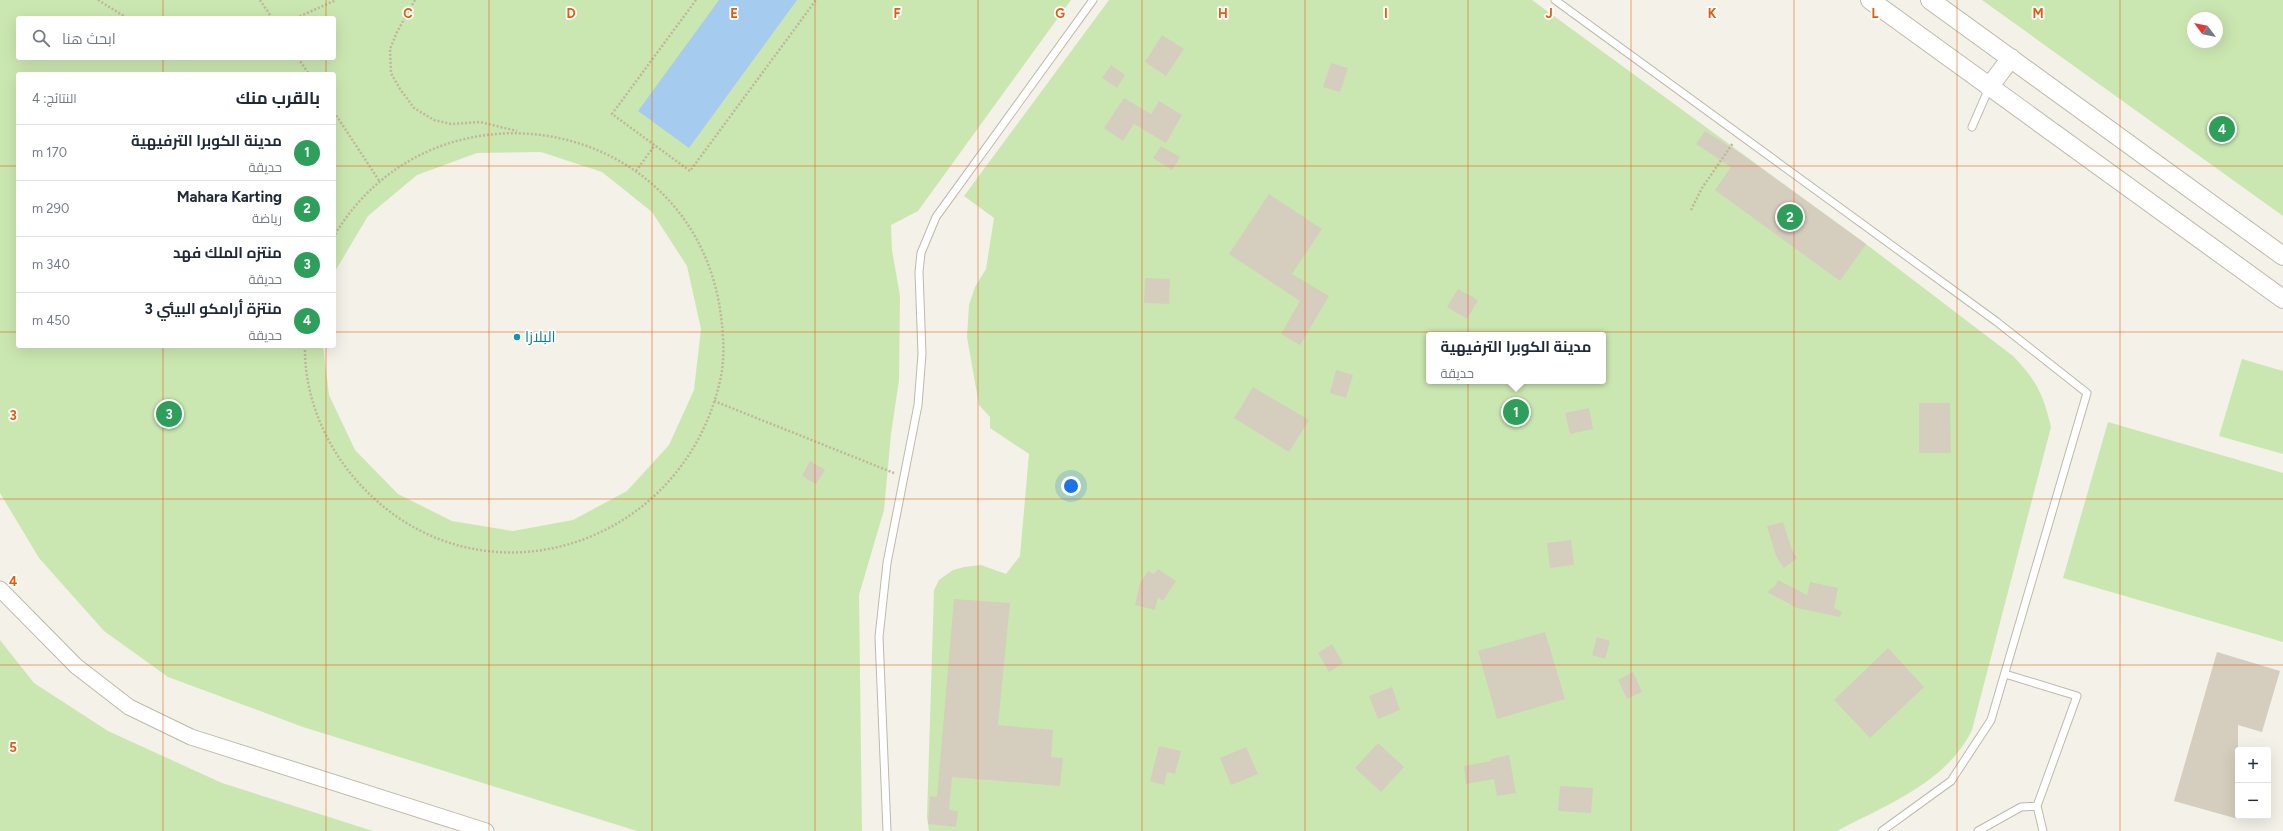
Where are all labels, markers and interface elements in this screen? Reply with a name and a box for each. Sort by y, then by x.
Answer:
text: C [403,6,413,21]
text: D [566,6,576,21]
text: E [730,6,738,21]
text: F [893,6,901,21]
text: G [1055,6,1065,21]
text: H [1218,6,1228,21]
text: I [1384,6,1388,21]
text: J [1545,6,1553,21]
text: K [1708,6,1717,21]
text: L [1872,6,1879,21]
text: M [2032,6,2044,21]
north arrow [2187,12,2223,48]
search box [16,16,336,60]
icon: search [30,27,52,49]
text: ابحث هنا [62,30,116,48]
text: بالقرب منك [236,88,320,108]
text: النتائج: 4 [32,91,77,106]
pin: 4 [2209,114,2235,144]
text: مدينة الكوبرا الترفيهية [131,132,282,150]
text: 170 m [32,145,67,160]
text: 1 [304,145,310,160]
text: حديقة [249,160,282,175]
text: Mahara Karting [177,188,282,206]
text: 290 m [32,201,69,216]
text: 2 [303,201,311,216]
pin: 2 [1777,202,1803,232]
text: رياضة [252,211,282,226]
text: منتزه الملك فهد [173,244,282,262]
text: 340 m [32,257,70,272]
text: 3 [303,257,311,272]
text: حديقة [249,272,282,287]
text: منتزة أرامكو البيئي 3 [145,300,282,318]
text: 450 m [32,313,70,328]
text: 4 [303,313,311,328]
text: حديقة [249,328,282,343]
place label: البلازا [525,328,556,346]
marker: البلازا [512,332,522,342]
popup [1426,332,1606,384]
text: مدينة الكوبرا الترفيهية [1440,338,1592,356]
text: حديقة [1440,366,1474,381]
pin: 1 [1503,397,1529,427]
pin: 3 [156,399,182,429]
text: 3 [9,408,17,423]
your location [1061,476,1081,496]
text: 4 [9,574,17,589]
text: 5 [9,740,17,755]
map controls [2235,747,2271,819]
button: + [2235,747,2271,783]
button: − [2235,783,2271,819]

